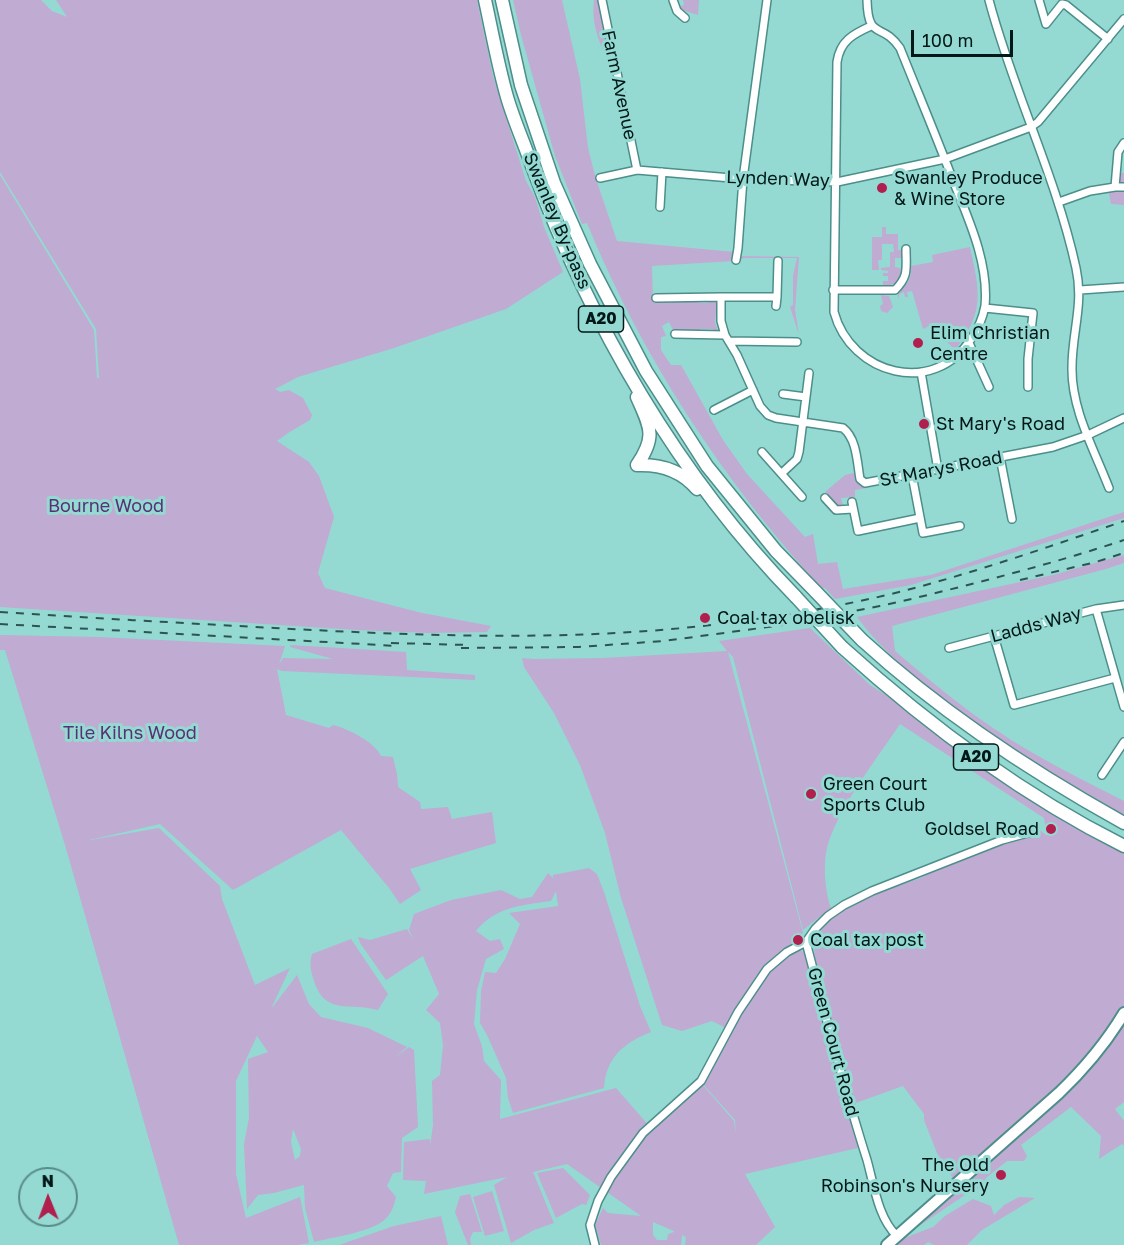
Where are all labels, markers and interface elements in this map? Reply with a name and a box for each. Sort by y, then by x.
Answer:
scale bar [914,18,1016,56]
street label: Farm Avenue [597,28,641,142]
text: 100 m [922,29,973,51]
street label: Swanley By-pass [519,150,595,292]
street label: Lynden Way [726,166,830,192]
place label: Swanley Produce & Wine Store [894,167,1043,210]
marker: Swanley Produce & Wine Store [875,181,889,195]
road number: A20 [578,306,624,332]
place label: Elim Christian Centre [930,322,1050,364]
marker: Elim Christian Centre [911,336,925,350]
place label: St Mary's Road [936,413,1065,435]
marker: St Mary's Road [917,417,931,431]
street label: St Marys Road [878,447,1004,491]
park label: Bourne Wood [48,495,164,517]
street label: Ladds Way [988,603,1084,647]
place label: Coal tax obelisk [717,607,855,629]
marker: Coal tax obelisk [698,611,712,625]
park label: Tile Kilns Wood [63,722,197,744]
road number: A20 [954,744,998,770]
place label: Green Court Sports Club [823,773,927,816]
marker: Green Court Sports Club [804,787,818,801]
place label: Goldsel Road [925,818,1039,840]
marker: Goldsel Road [1044,822,1058,836]
place label: Coal tax post [810,929,924,951]
marker: Coal tax post [791,933,805,947]
street label: Green Court Road [803,965,863,1119]
place label: The Old Robinson's Nursery [821,1154,989,1196]
north arrow [18,1167,78,1227]
marker: The Old Robinson's Nursery [994,1168,1008,1182]
text: N [41,1171,54,1191]

